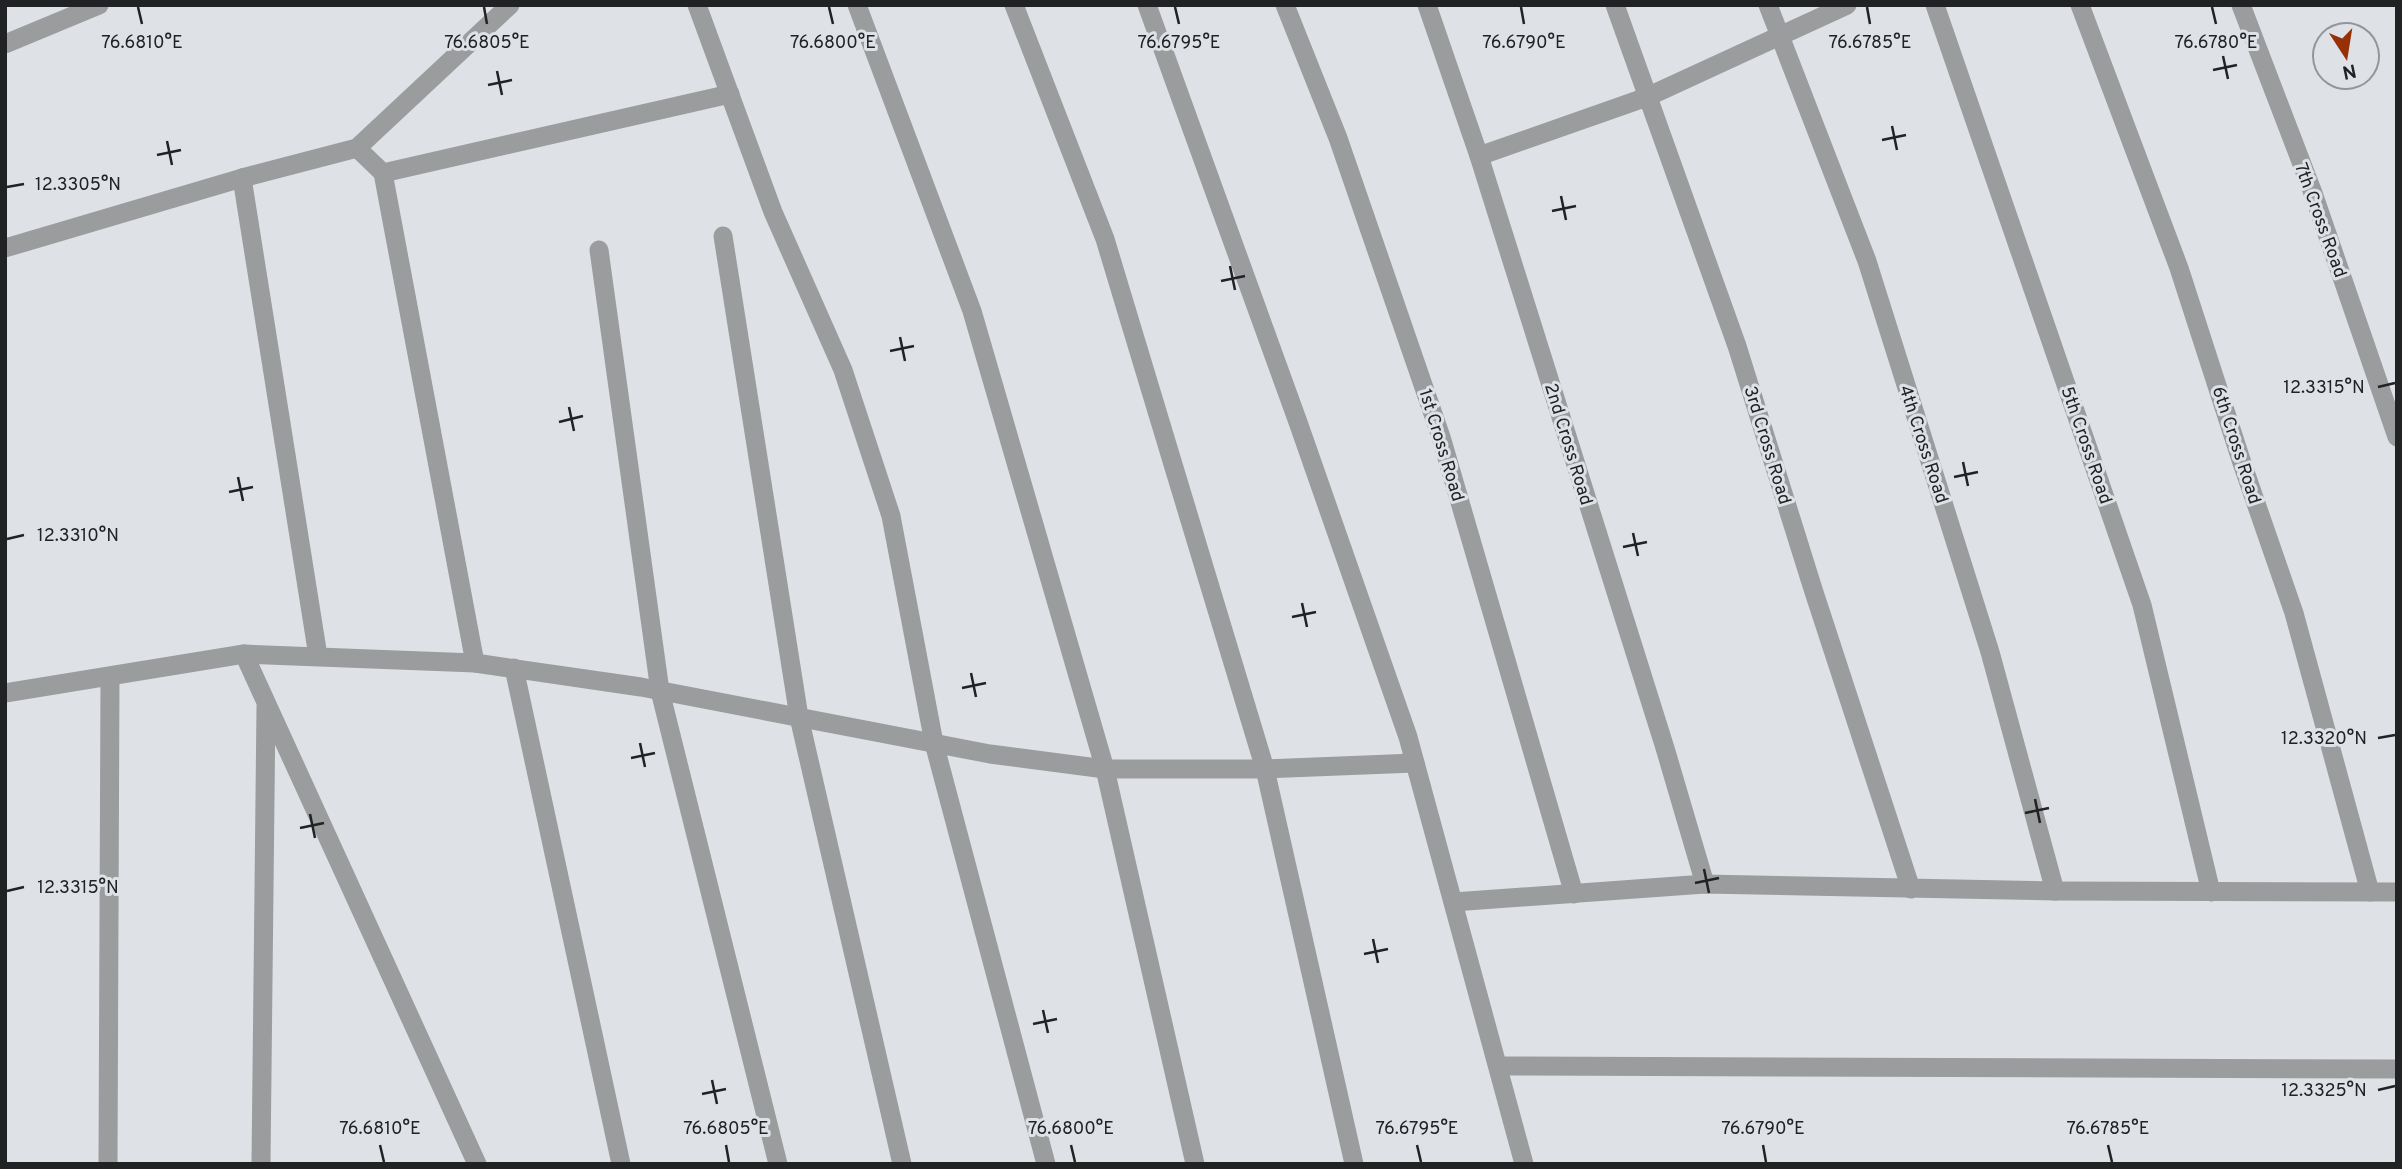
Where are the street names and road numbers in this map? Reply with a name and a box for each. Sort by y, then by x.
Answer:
street label: 7th Cross Road [2288,160,2351,281]
street label: 2nd Cross Road [1538,381,1597,508]
street label: 4th Cross Road [1893,382,1952,506]
street label: 3rd Cross Road [1738,383,1795,507]
street label: 5th Cross Road [2055,384,2116,507]
street label: 6th Cross Road [2206,384,2265,507]
street label: 1st Cross Road [1413,386,1469,505]

